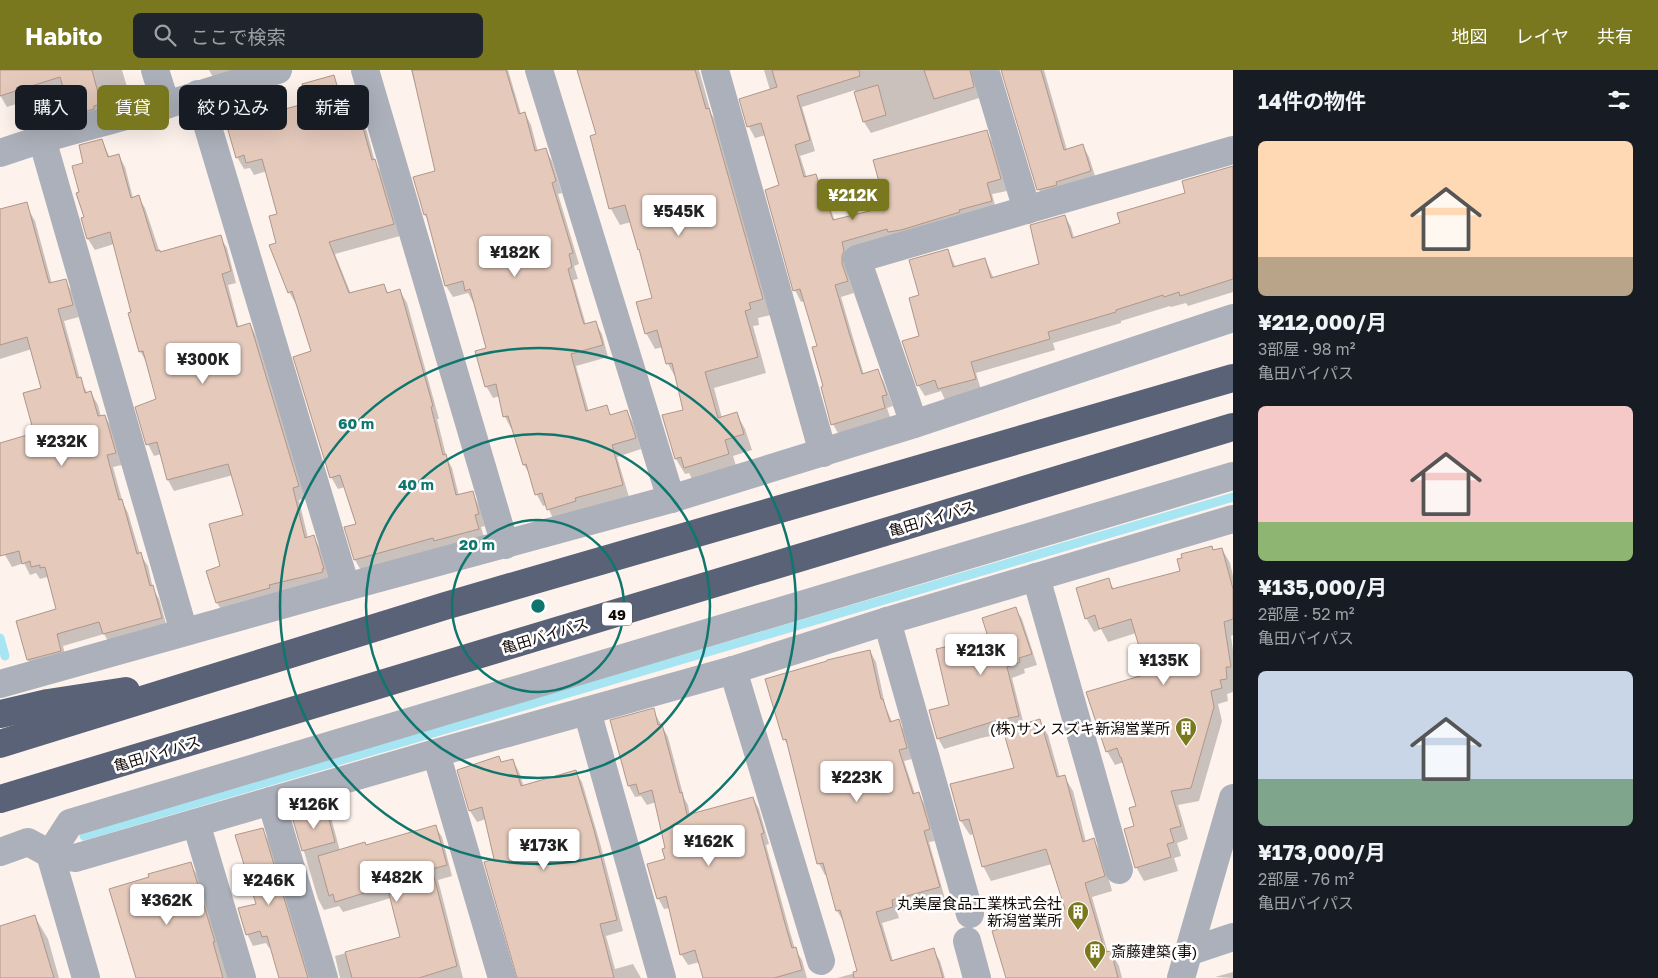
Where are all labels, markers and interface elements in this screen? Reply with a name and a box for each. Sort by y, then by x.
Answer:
search box [133,13,483,58]
text: Habito [25,21,103,50]
icon: search [151,21,179,49]
text: ここで検索 [191,25,286,48]
text: 地図 [1452,25,1488,47]
text: レイヤ [1516,25,1569,47]
text: 共有 [1597,25,1633,47]
chip: 購入 [15,85,87,130]
chip: 賃貸 [97,85,169,130]
chip: 絞り込み [179,85,287,130]
chip: 新着 [297,85,369,130]
icon: filters [1605,86,1633,114]
text: 14件の物件 [1258,88,1366,114]
icon: home [1401,174,1491,264]
pin: ¥212K [818,178,888,221]
text: ¥212K [828,185,878,205]
pin: ¥545K [644,194,714,237]
text: ¥545K [653,201,705,221]
pin: ¥182K [480,236,550,278]
text: ¥182K [490,242,540,262]
text: ¥212,000/月 [1258,309,1387,335]
text: 3部屋 · 98 m² [1258,339,1356,359]
pin: ¥300K [168,342,238,385]
text: ¥300K [177,349,229,369]
text: 亀田バイパス [1258,363,1354,383]
text: 60 m [338,414,374,432]
pin: ¥232K [27,424,97,467]
text: ¥232K [36,431,88,451]
icon: home [1401,439,1491,529]
text: 40 m [398,475,434,493]
street label: 亀田バイパス [886,496,978,540]
text: 20 m [459,535,495,553]
text: ¥135,000/月 [1258,574,1387,600]
centre of rings [529,597,547,615]
road number: 49 [602,602,632,626]
text: 2部屋 · 52 m² [1258,604,1355,624]
street label: 亀田バイパス [499,613,591,657]
text: 亀田バイパス [1258,628,1354,648]
pin: ¥213K [946,634,1016,676]
text: ¥213K [956,640,1006,660]
pin: ¥135K [1129,644,1199,686]
text: ¥135K [1139,650,1189,670]
icon: home [1401,704,1491,794]
building icon: (株)サン スズキ新潟営業所 [1174,716,1198,747]
place label: (株)サン スズキ新潟営業所 [990,719,1170,737]
street label: 亀田バイパス [111,731,203,775]
pin: ¥223K [822,760,892,803]
text: ¥223K [831,767,883,787]
pin: ¥126K [279,788,349,830]
text: ¥126K [289,794,339,814]
pin: ¥162K [674,824,744,867]
pin: ¥173K [509,828,579,871]
text: ¥162K [684,831,734,851]
text: ¥173K [520,835,568,855]
text: ¥173,000/月 [1258,839,1386,865]
pin: ¥482K [362,860,432,903]
pin: ¥246K [234,864,304,906]
text: ¥482K [371,867,423,887]
text: 2部屋 · 76 m² [1258,869,1354,889]
text: ¥246K [243,870,295,890]
pin: ¥362K [132,884,202,926]
text: ¥362K [141,890,193,910]
text: 亀田バイパス [1258,893,1354,913]
place label: 丸美屋食品工業株式会社 新潟営業所 [897,894,1062,929]
building icon: 丸美屋食品工業株式会社 新潟営業所 [1066,900,1090,931]
building icon: 斎藤建築(事) [1083,939,1107,970]
place label: 斎藤建築(事) [1111,942,1197,960]

